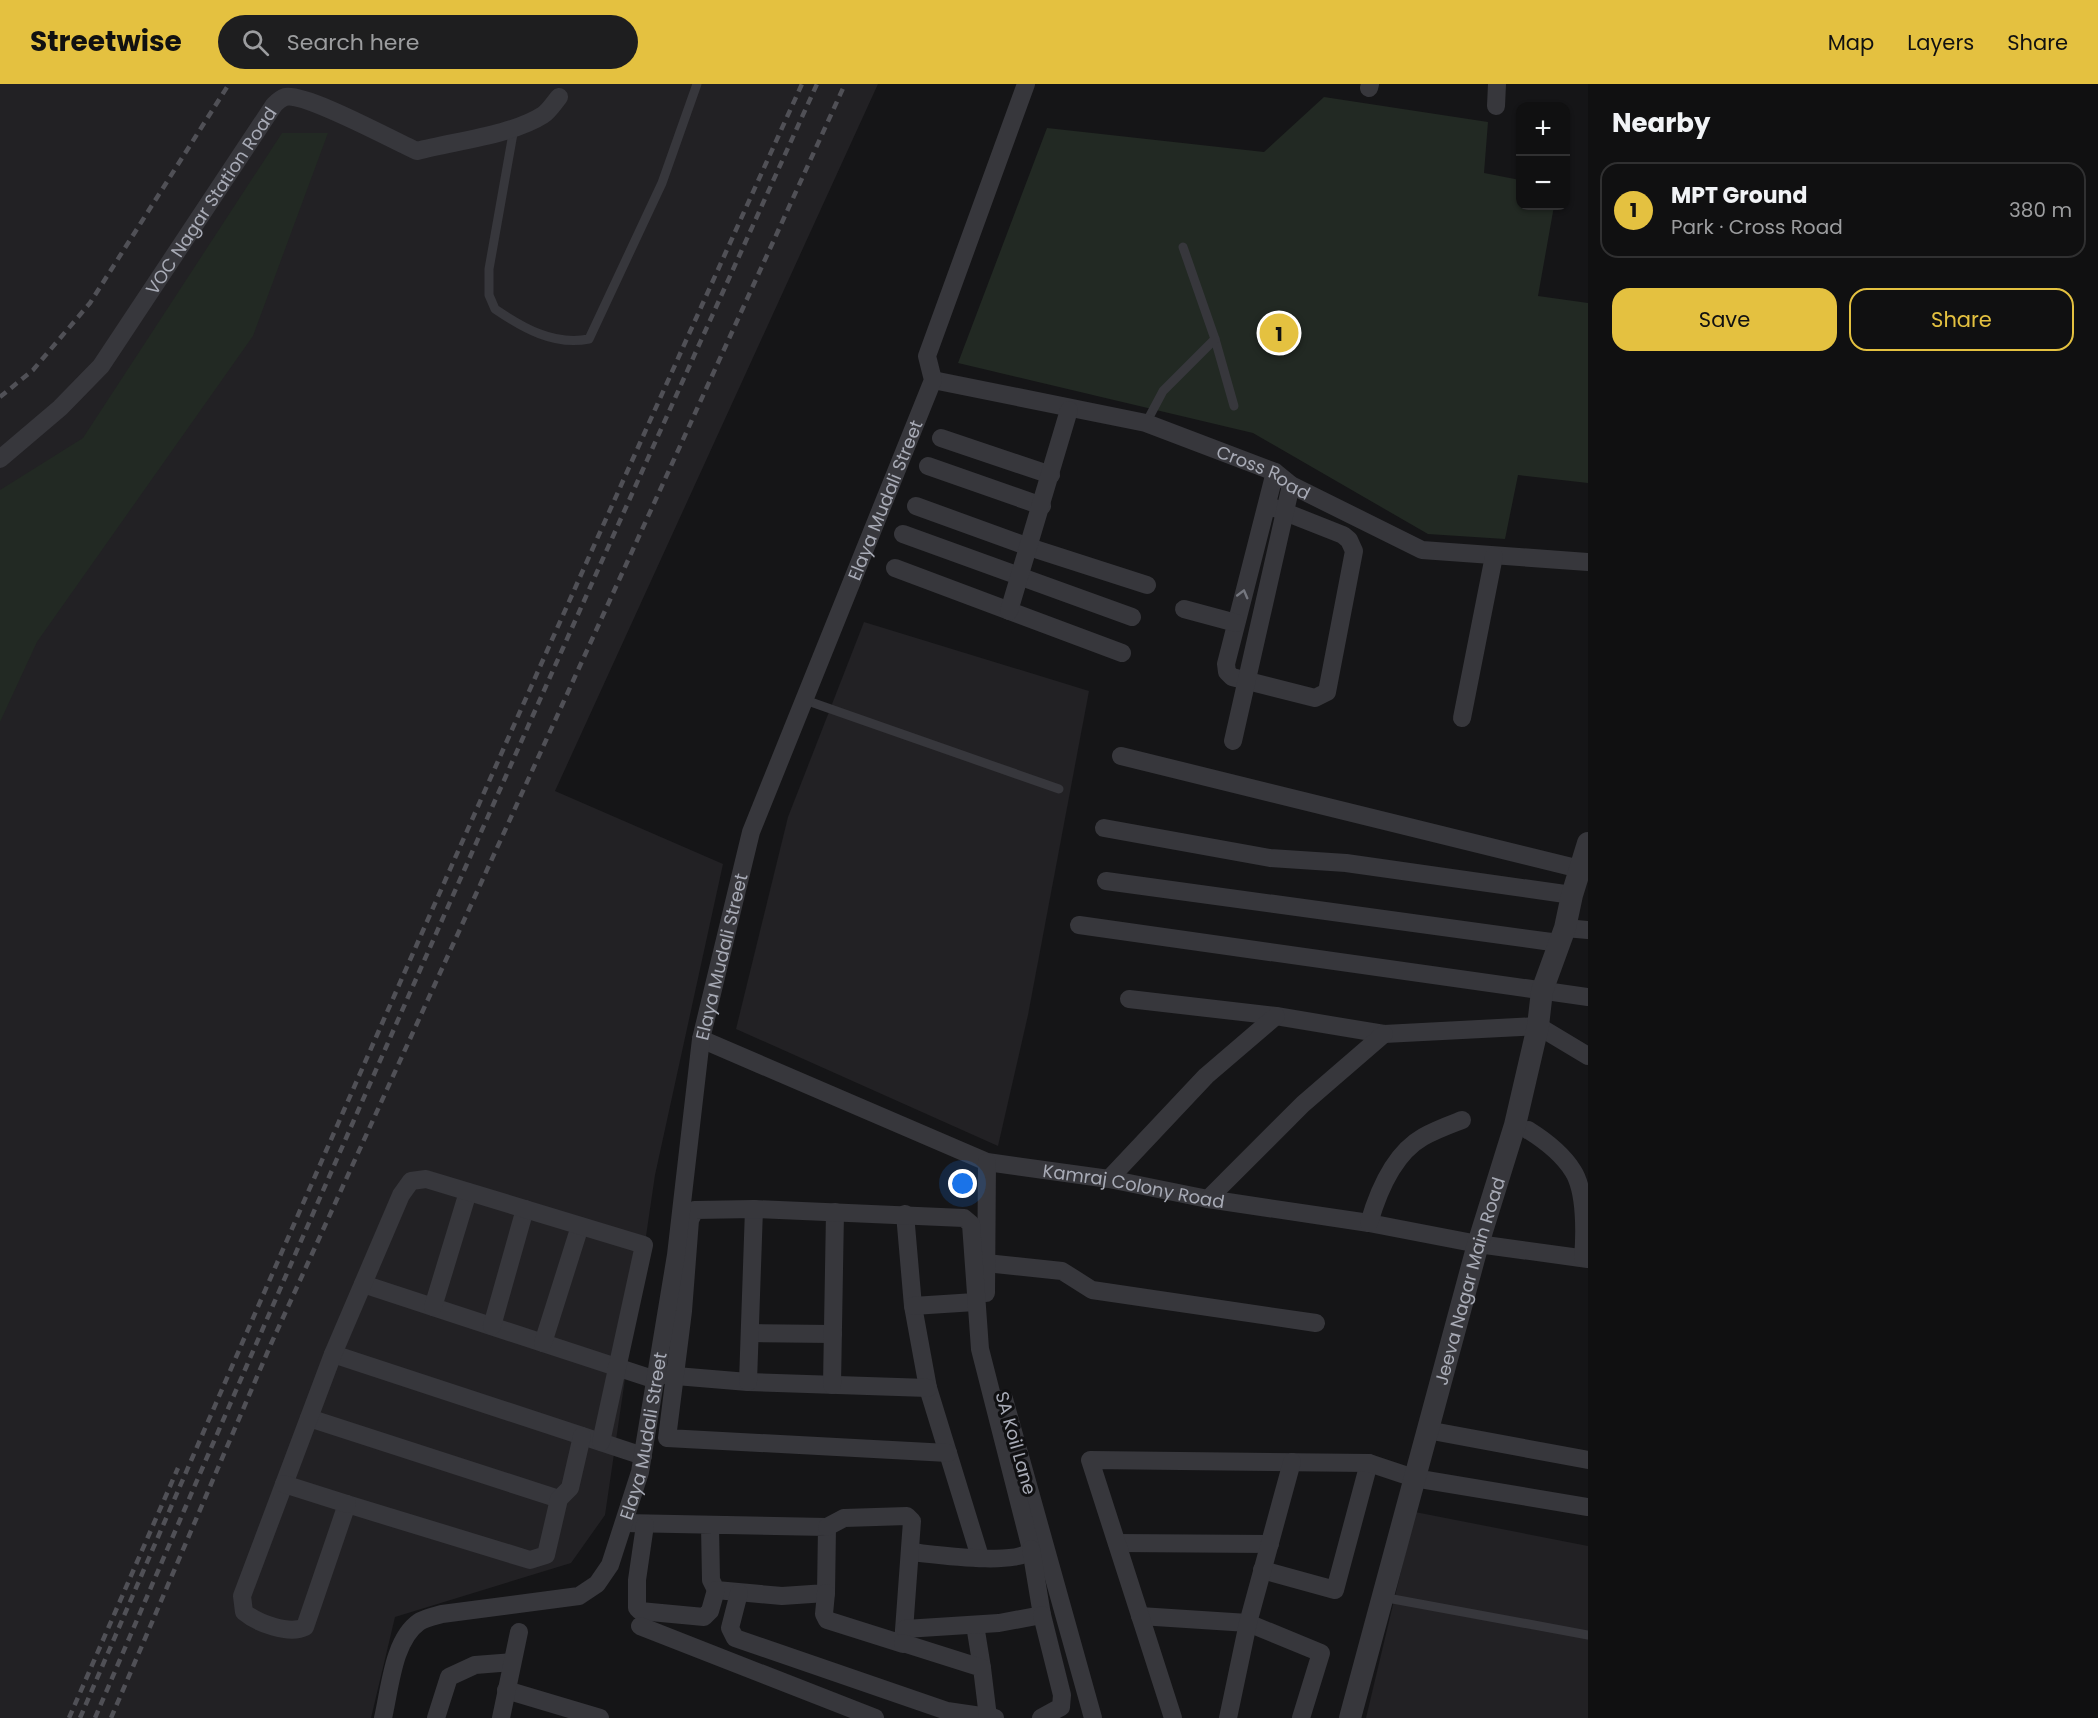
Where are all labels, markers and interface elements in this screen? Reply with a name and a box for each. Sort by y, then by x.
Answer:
search box [218,15,638,69]
text: Streetwise [30,22,182,61]
icon: search [239,26,272,59]
text: Search here [287,27,419,58]
text: Map [1828,28,1874,57]
text: Layers [1907,28,1974,57]
text: Share [2007,28,2068,57]
street label: VOC Nagar Station Road [139,102,282,299]
map controls [1516,102,1570,210]
button: + [1516,102,1570,156]
text: Nearby [1612,105,1710,141]
button: − [1516,156,1570,210]
text: MPT Ground [1671,180,1807,211]
text: 1 [1630,196,1637,224]
text: 380 m [2009,196,2072,224]
text: Park · Cross Road [1671,213,1843,241]
button: Save [1612,288,1837,351]
button: Share [1849,288,2074,351]
pin: 1 [1260,310,1298,356]
street label: Elaya Mudali Street [841,416,928,584]
street label: Cross Road [1213,438,1315,505]
one-way arrow [1236,589,1249,599]
street label: Elaya Mudali Street [689,871,753,1042]
street label: Kamraj Colony Road [1041,1157,1226,1214]
your location [948,1169,977,1198]
street label: Jeeva Nagar Main Road [1428,1174,1511,1388]
street label: Elaya Mudali Street [613,1350,672,1523]
street label: SA Koil Lane [989,1389,1043,1497]

